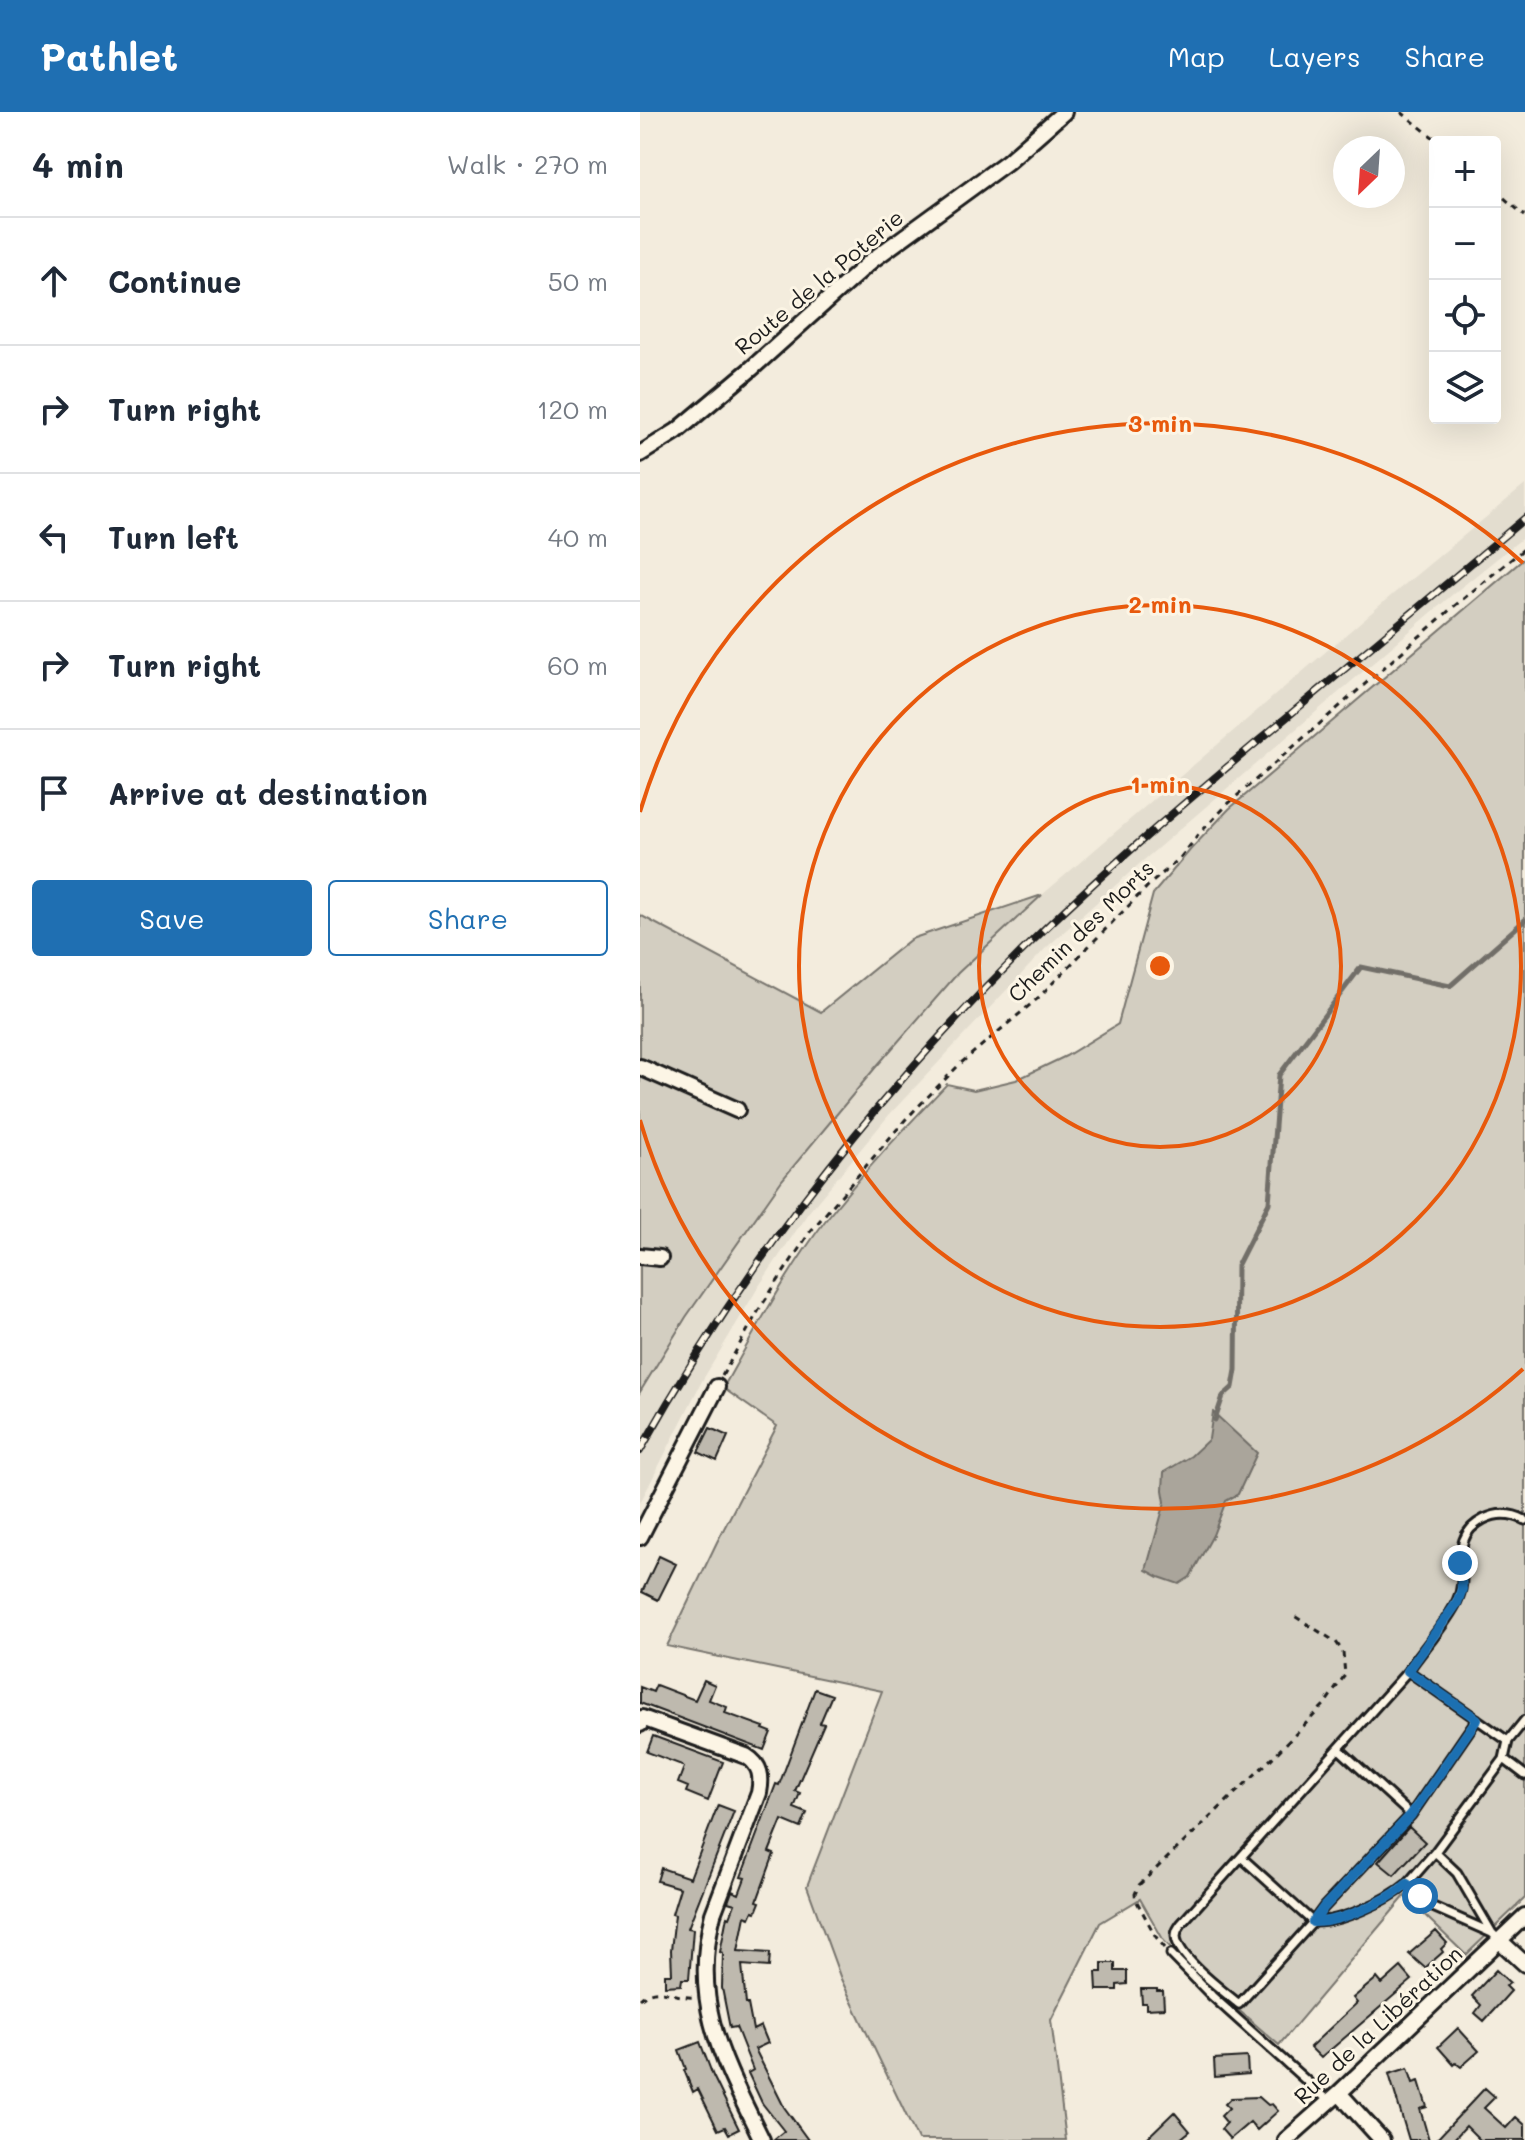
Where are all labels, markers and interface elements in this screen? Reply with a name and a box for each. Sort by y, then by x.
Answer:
text: Pathlet [40,31,178,81]
text: Map [1168,38,1225,74]
text: Layers [1269,38,1361,74]
text: Share [1405,38,1485,74]
north arrow [1333,136,1405,208]
map controls [1429,136,1501,424]
button: + [1429,136,1501,208]
text: 4 min [32,142,124,187]
text: Walk · 270 m [447,147,608,181]
street label: Route de la Poterie [728,203,909,361]
button: − [1429,208,1501,280]
icon: ahead [32,259,76,303]
text: Continue [108,261,241,301]
text: 50 m [548,264,608,298]
button: locate [1429,280,1501,352]
button: layers [1429,352,1501,424]
icon: right [32,387,76,431]
text: Turn right [108,389,261,429]
text: 120 m [537,392,608,426]
text: 3 min [1128,407,1192,438]
icon: left [32,515,76,559]
text: Turn left [108,517,239,557]
text: 40 m [548,520,608,554]
text: 2 min [1129,588,1192,619]
icon: right [32,643,76,687]
text: Turn right [108,645,261,685]
text: 60 m [547,648,608,682]
text: 1 min [1130,768,1190,799]
icon: arrive [32,771,76,815]
text: Arrive at destination [108,773,428,813]
street label: Chemin des Morts [1001,853,1160,1008]
button: Save [32,880,312,956]
button: Share [328,880,608,956]
centre of rings [1146,952,1174,980]
route end [1442,1545,1478,1581]
route start [1402,1878,1438,1914]
street label: Rue de la Libération [1287,1939,1468,2110]

